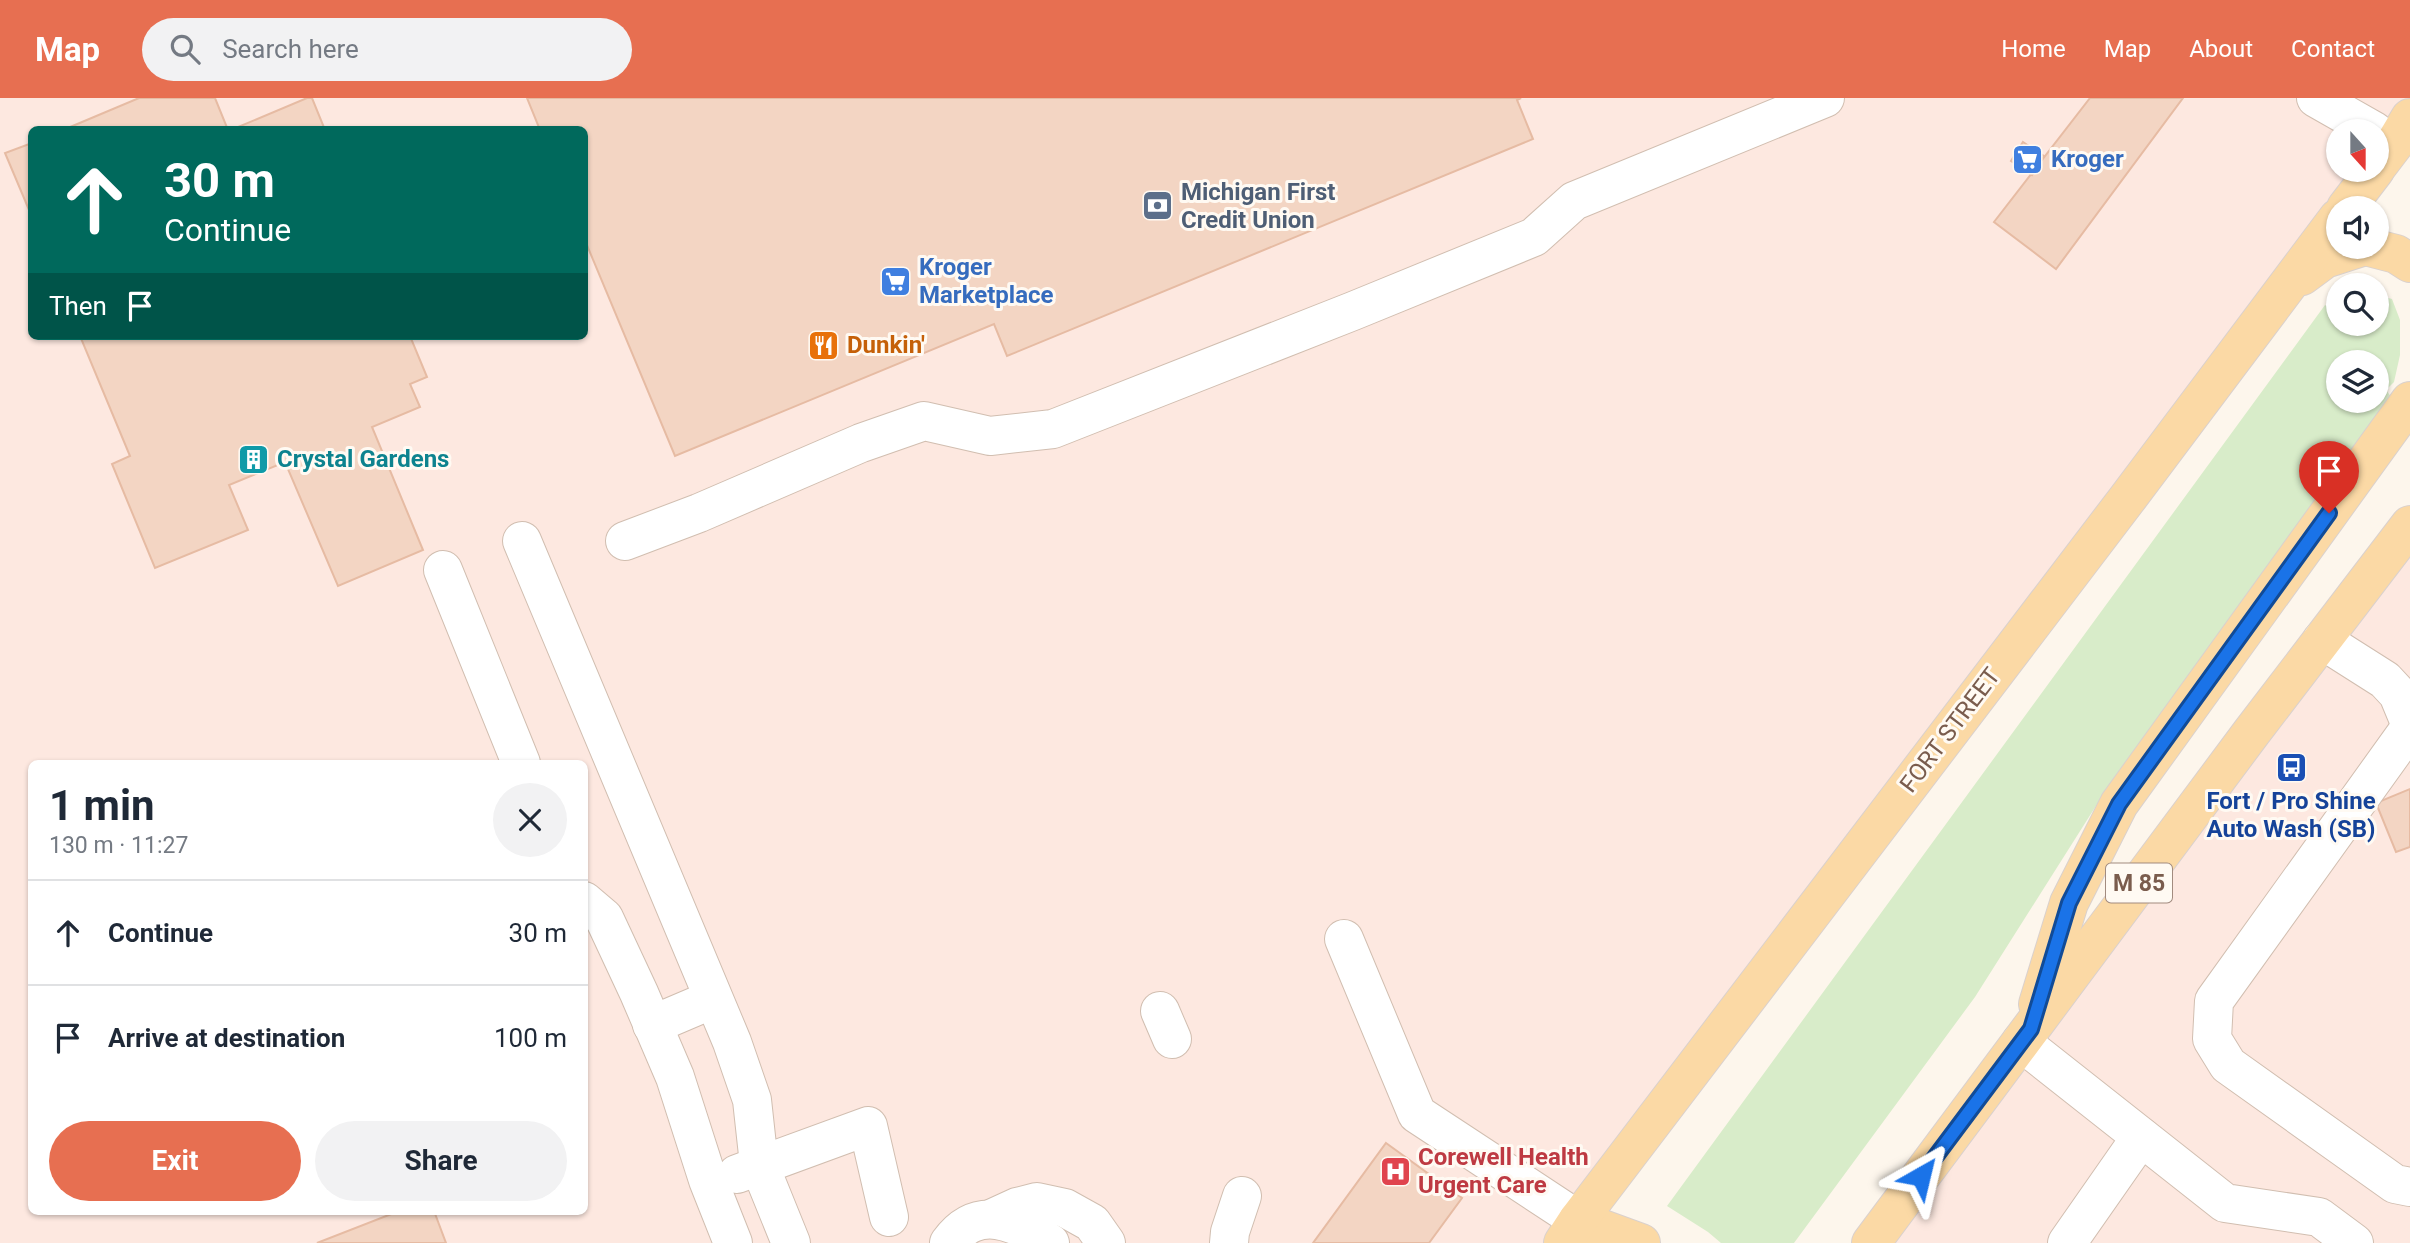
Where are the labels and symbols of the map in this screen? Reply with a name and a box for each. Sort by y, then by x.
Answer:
north arrow [2326,119,2389,182]
supermarket icon: Kroger [2011,142,2045,176]
place label: Kroger [2051,145,2124,173]
place label: Michigan First Credit Union [1181,178,1335,234]
bank icon: Michigan First Credit Union [1141,189,1175,223]
place label: Kroger Marketplace [919,253,1054,309]
supermarket icon: Kroger Marketplace [879,264,913,298]
restaurant icon: Dunkin' [807,328,841,362]
place label: Dunkin' [847,331,925,359]
pin [2299,441,2359,513]
building icon: Crystal Gardens [237,442,271,476]
place label: Crystal Gardens [277,445,449,473]
street label: FORT STREET [1894,662,2006,798]
bus stop icon: Fort / Pro Shine Auto Wash (SB) [2274,750,2308,784]
place label: Fort / Pro Shine Auto Wash (SB) [2206,787,2376,843]
road number: M 85 [2106,863,2172,902]
position arrow [1884,1139,1958,1213]
place label: Corewell Health Urgent Care [1418,1143,1589,1199]
hospital icon: Corewell Health Urgent Care [1378,1154,1412,1188]

